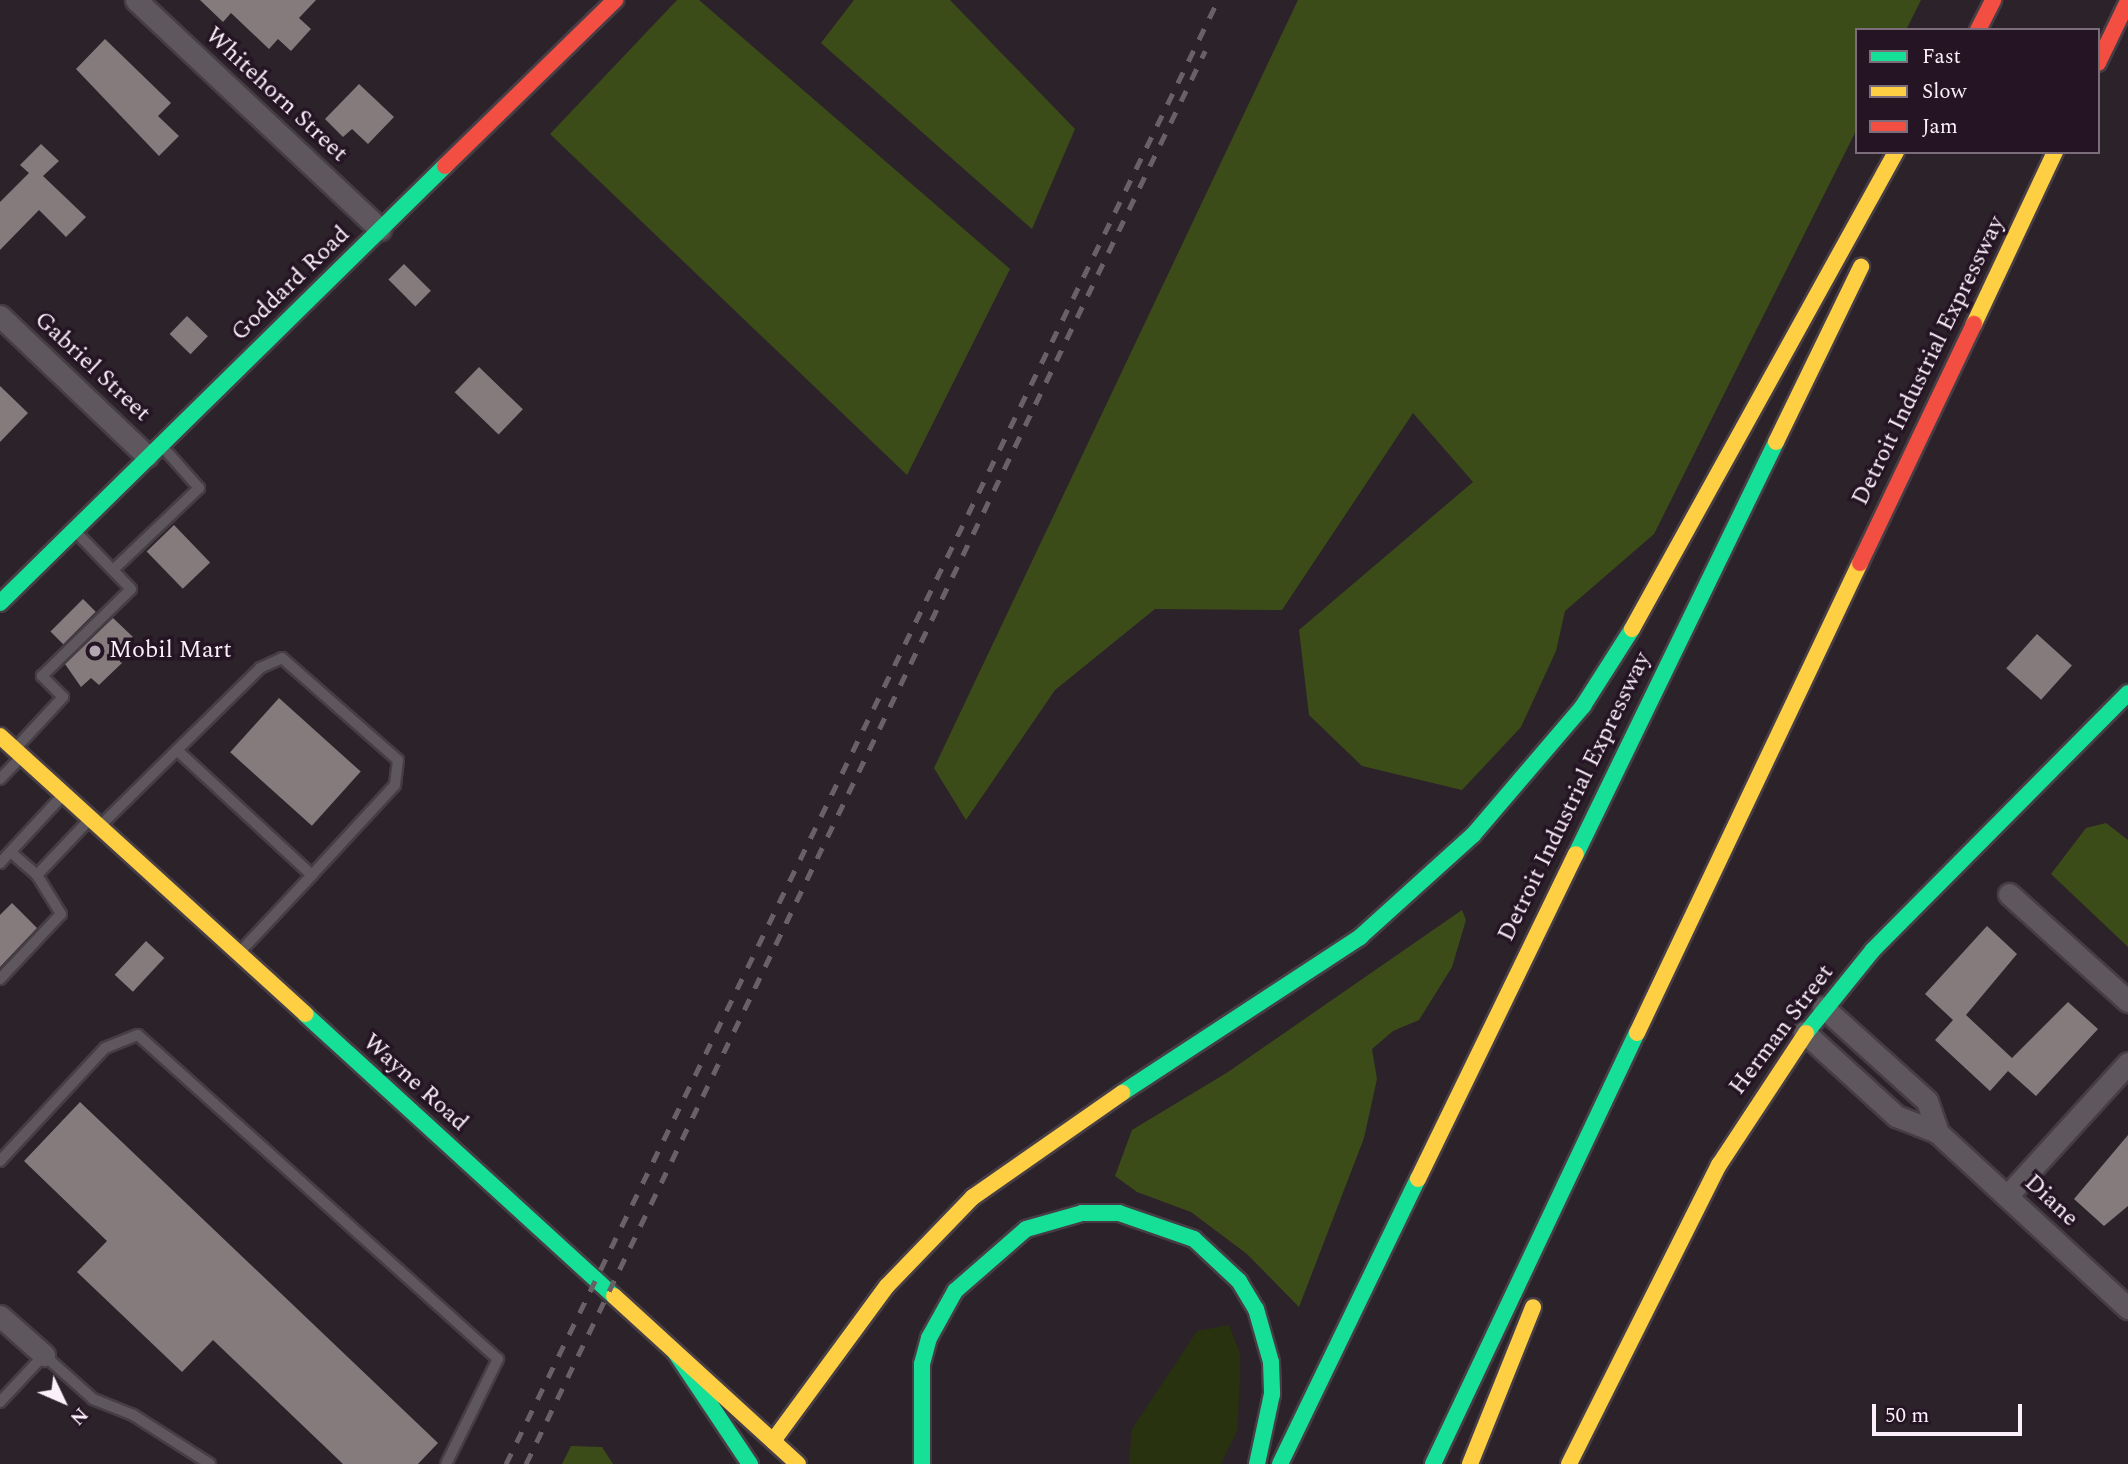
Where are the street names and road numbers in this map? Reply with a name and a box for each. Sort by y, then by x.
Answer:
street label: Whitehorn Street [199,22,353,168]
street label: Detroit Industrial Expressway [1846,212,2012,510]
street label: Goddard Road [226,220,356,348]
street label: Gabriel Street [28,306,156,428]
street label: Detroit Industrial Expressway [1492,648,1658,946]
street label: Herman Street [1724,959,1840,1101]
street label: Wayne Road [356,1028,474,1138]
street label: Diane [2018,1169,2084,1233]

